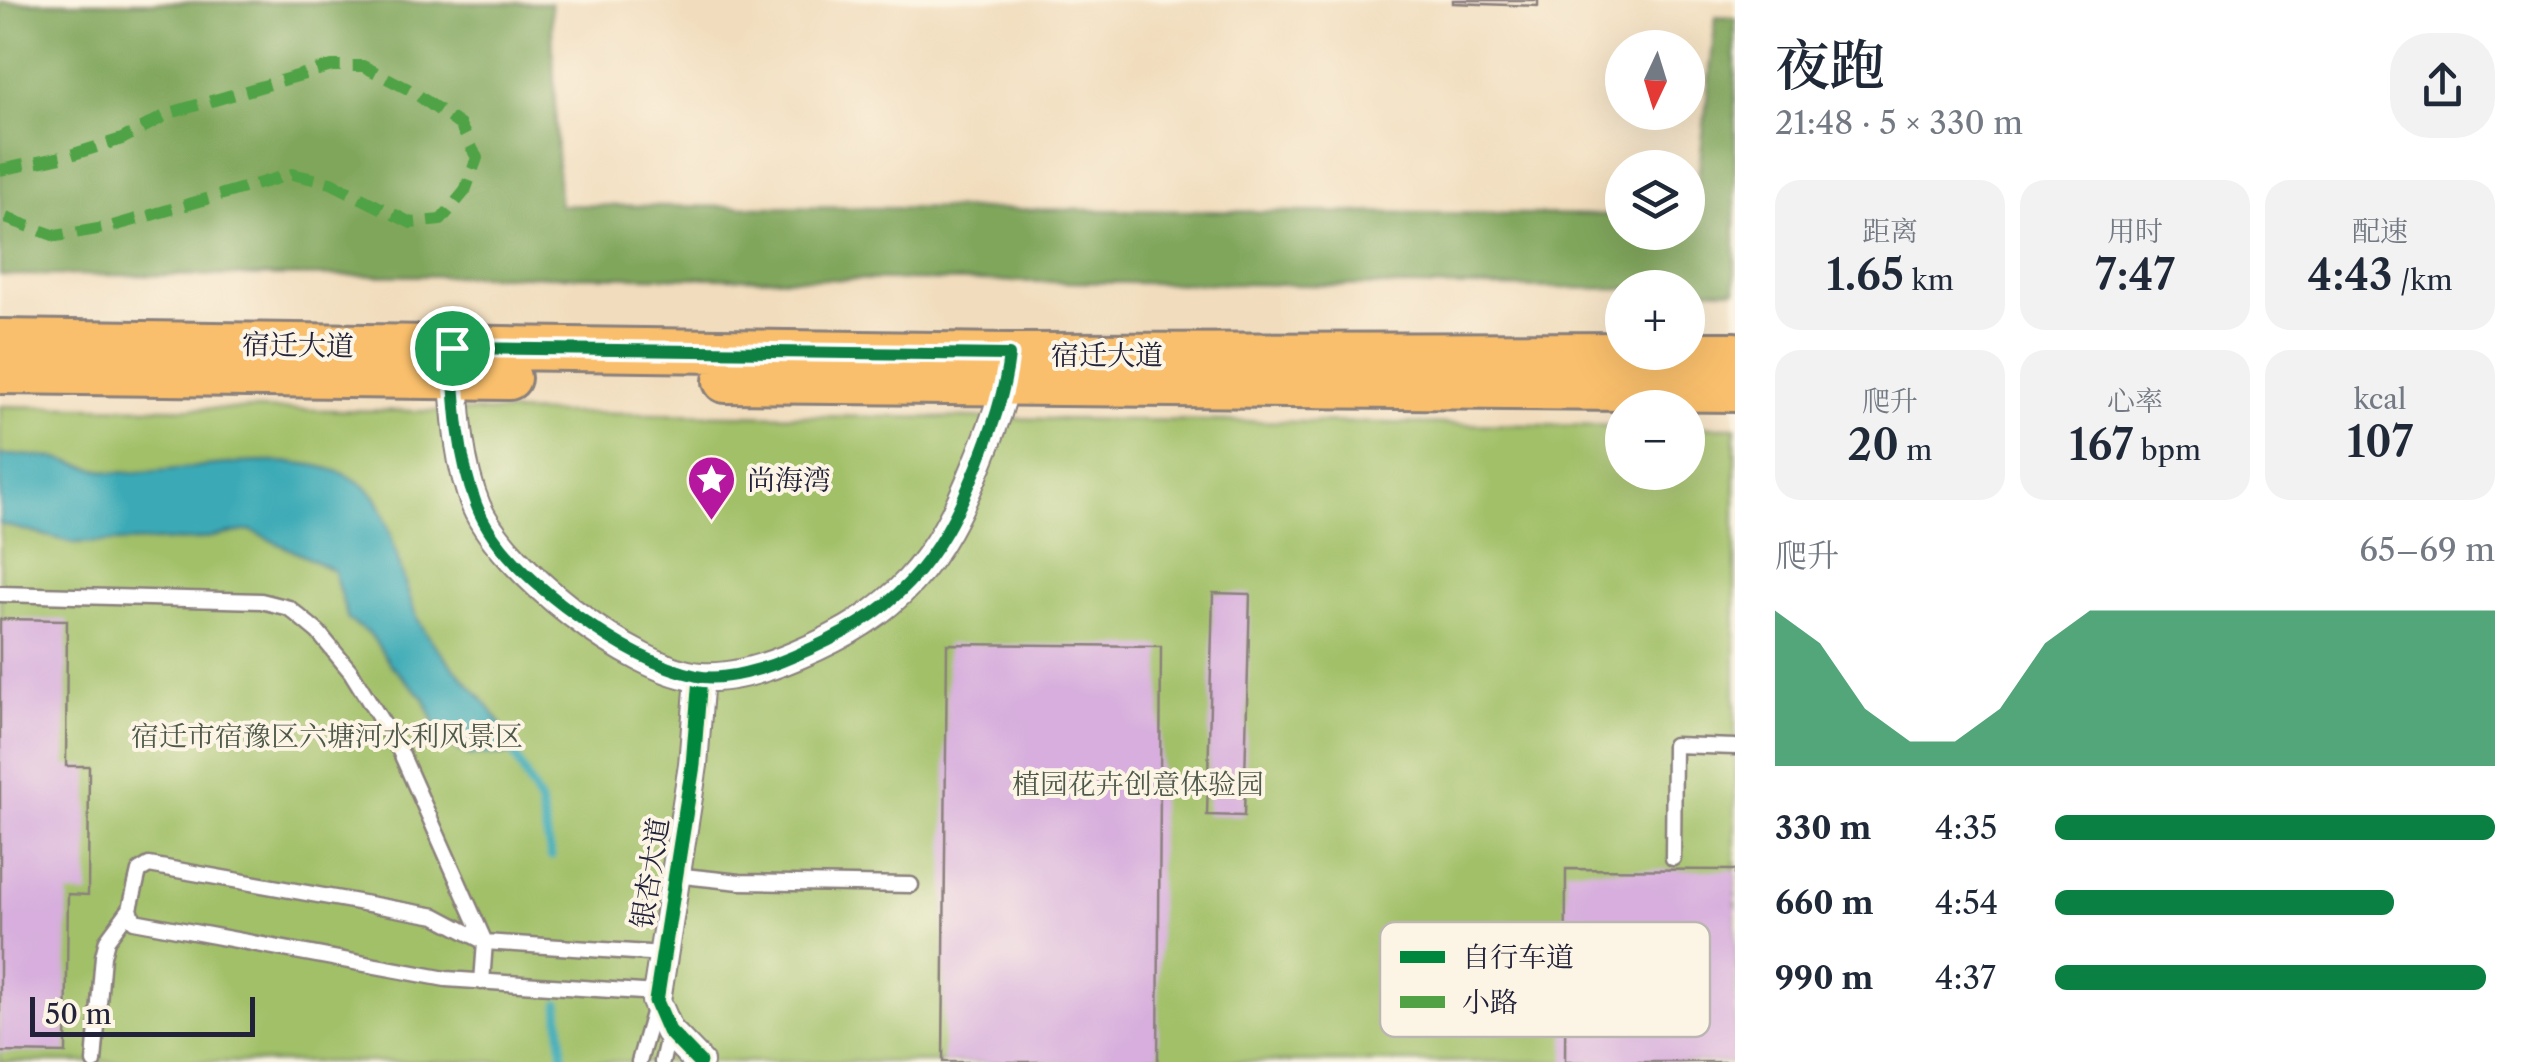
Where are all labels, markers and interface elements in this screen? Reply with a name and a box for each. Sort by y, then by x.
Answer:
north arrow [1605,30,1705,130]
map controls [1605,30,1705,490]
text: 夜跑 [1775,32,1885,99]
button: share [2390,33,2495,138]
text: 21:48 · 5 × 330 m [1775,103,2023,142]
button: layers [1605,150,1705,250]
text: 距离 [1862,214,1918,248]
text: 用时 [2107,214,2163,248]
text: 配速 [2352,214,2408,248]
text: 1.65 [1826,249,1904,301]
text: 7:47 [2095,249,2175,301]
text: 4:43 [2308,249,2393,301]
text: km [1904,263,1954,297]
text: /km [2393,263,2452,297]
button: + [1605,270,1705,370]
pin [410,306,495,391]
icon: arrive [425,321,480,376]
street label: 宿迁大道 [242,327,354,363]
street label: 宿迁大道 [1051,338,1163,372]
text: kcal [2354,382,2406,416]
text: 爬升 [1862,384,1918,418]
text: 心率 [2107,384,2163,418]
button: − [1605,390,1705,490]
text: 107 [2347,416,2413,468]
text: 20 [1848,419,1899,471]
text: 167 [2069,419,2133,471]
text: m [1899,433,1932,467]
text: bpm [2133,433,2201,467]
place icon: 尚海湾 [686,454,738,522]
place label: 尚海湾 [747,463,831,497]
text: 65–69 m [2359,530,2495,569]
text: 爬升 [1775,536,1839,575]
park label: 宿迁市宿豫区六塘河水利风景区 [131,719,523,753]
park label: 植园花卉创意体验园 [1012,767,1264,801]
text: 330 m [1775,808,1871,847]
text: 4:35 [1935,808,1997,847]
street label: 银杏大道 [624,815,676,931]
text: 660 m [1775,883,1874,922]
text: 4:54 [1935,883,1998,922]
legend [1380,922,1710,1037]
text: 自行车道 [1462,940,1574,974]
text: 990 m [1775,958,1873,997]
text: 4:37 [1935,958,1996,997]
text: 小路 [1462,985,1518,1019]
scale bar [30,992,255,1036]
text: 50 m [45,997,112,1031]

